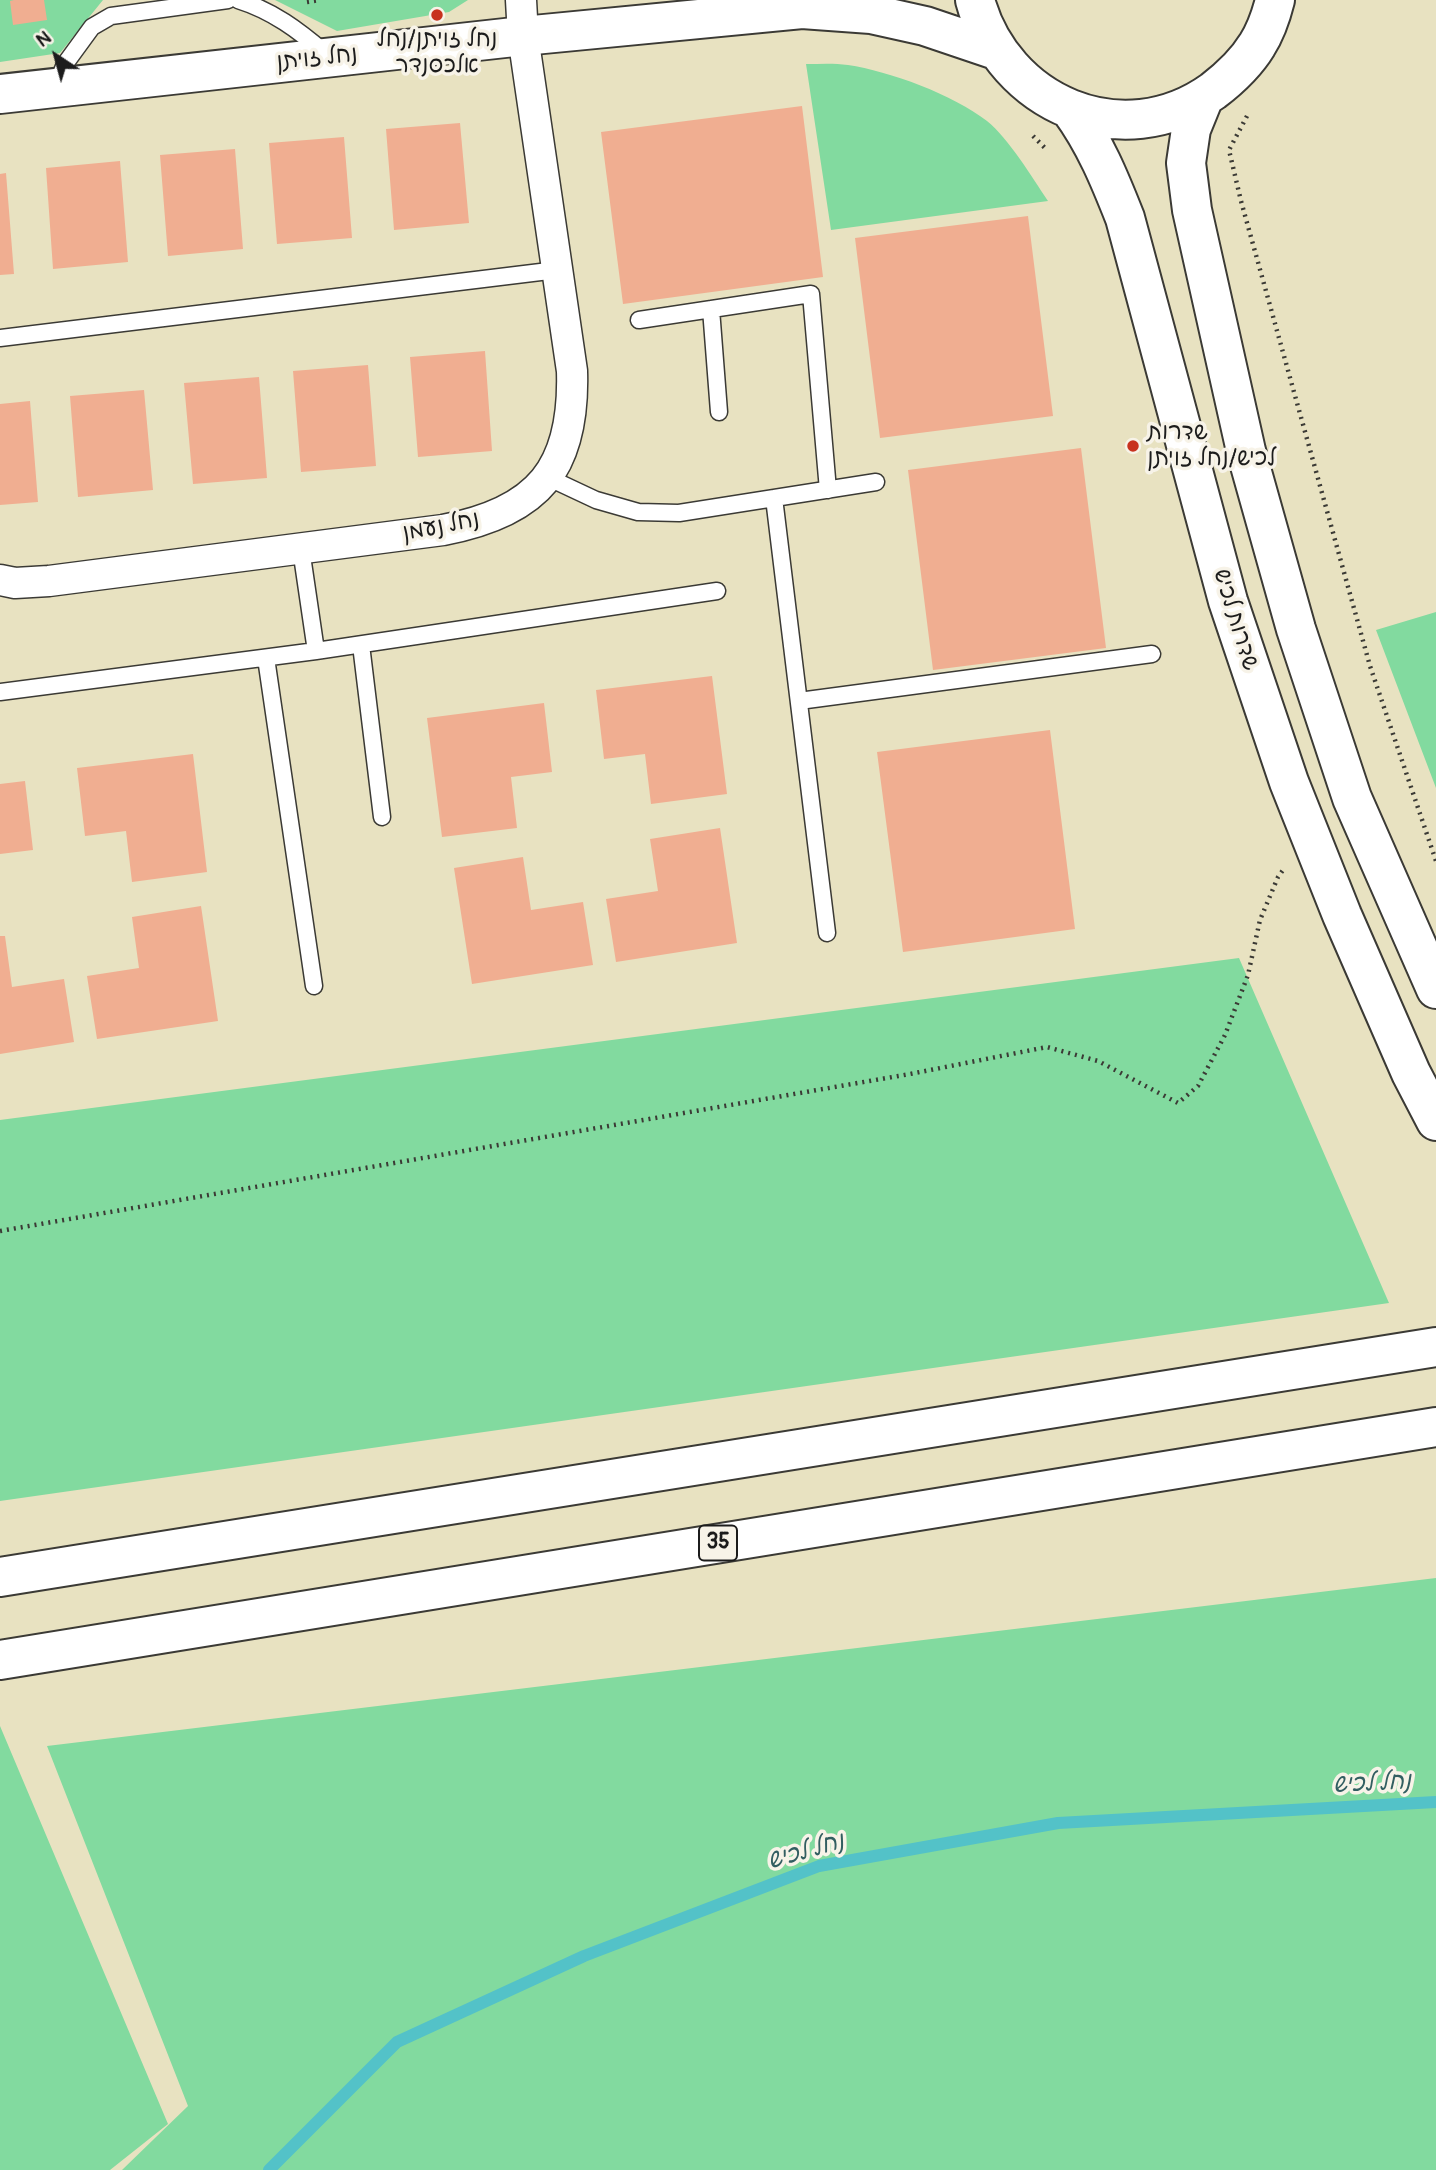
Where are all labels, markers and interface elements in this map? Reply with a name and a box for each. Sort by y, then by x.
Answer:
marker: נחל זויתן/נחל אלכסנדר [429,7,445,23]
north arrow [21,21,91,91]
text: N [31,26,56,53]
place label: נחל זויתן/נחל אלכסנדר [376,26,498,80]
street label: נחל זויתן [275,41,359,77]
place label: שדרות לכיש/נחל זויתן [1147,419,1276,473]
marker: שדרות לכיש/נחל זויתן [1125,438,1141,454]
street label: נחל נעמן [400,506,482,548]
street label: שדרות לכיש [1206,566,1264,674]
road number: 35 [699,1526,737,1560]
water label: נחל לכיש [1332,1768,1412,1800]
water label: נחל לכיש [764,1827,848,1877]

